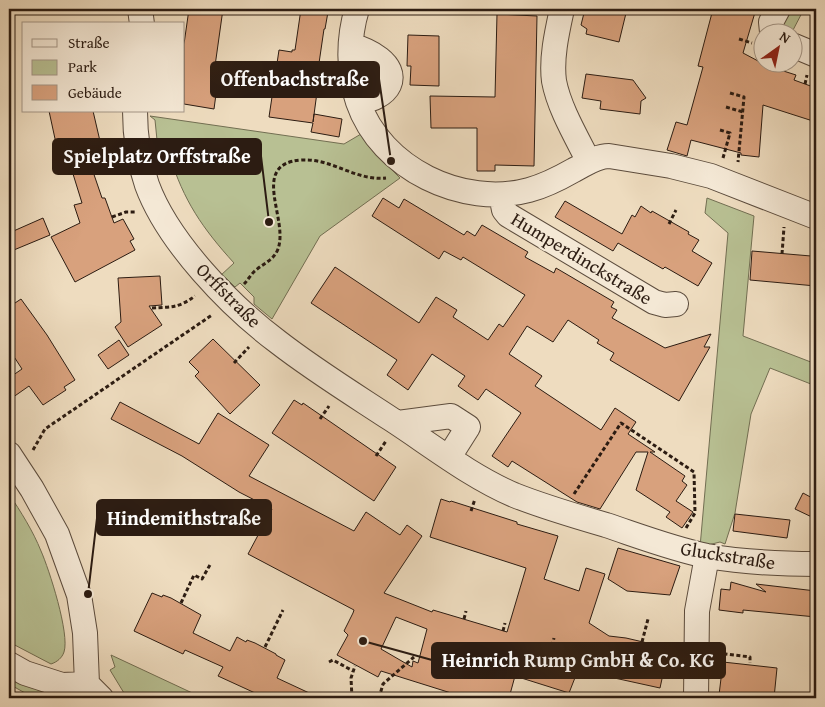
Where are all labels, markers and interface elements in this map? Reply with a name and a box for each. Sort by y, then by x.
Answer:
legend [22,22,185,112]
north arrow [752,22,802,72]
text: N [776,26,795,48]
text: Straße [68,32,110,53]
text: Park [68,56,97,77]
callout: Offenbachstraße [211,62,379,97]
text: Offenbachstraße [221,64,369,93]
text: Gebäude [68,82,122,103]
callout: Spielplatz Orffstraße [53,139,261,174]
text: Spielplatz Orffstraße [63,141,251,170]
street label: Humperdinckstraße [506,205,658,311]
street label: Orffstraße [190,256,268,334]
callout: Hindemithstraße [97,500,271,535]
text: Hindemithstraße [107,503,261,532]
street label: Gluckstraße [679,534,777,576]
callout: Heinrich Rump GmbH & Co. KG [432,643,725,678]
text: Heinrich Rump GmbH & Co. KG [442,645,714,674]

